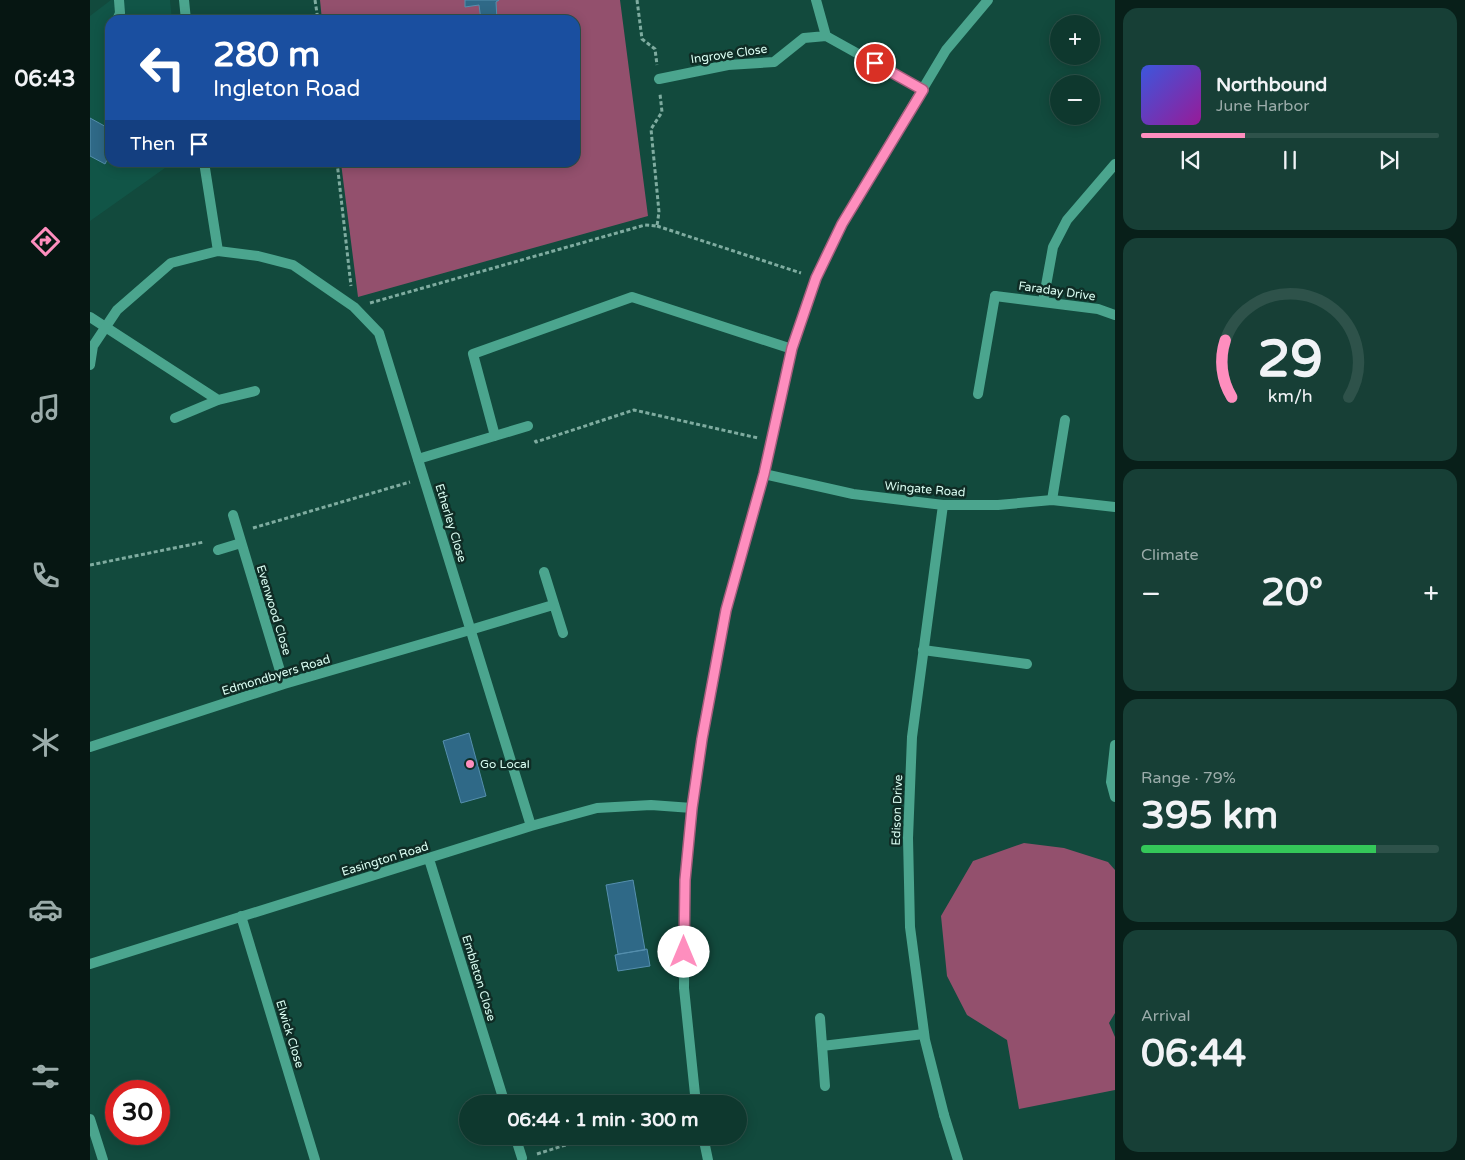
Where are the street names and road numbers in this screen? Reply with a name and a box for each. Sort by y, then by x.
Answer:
street label: Ingrove Close [690,42,768,66]
street label: Faraday Drive [1018,279,1097,303]
street label: Wingate Road [884,478,966,500]
street label: Etherley Close [432,482,470,564]
street label: Evenwood Close [254,563,294,657]
street label: Edmondbyers Road [220,652,332,698]
street label: Edison Drive [889,774,905,846]
street label: Easington Road [340,839,430,879]
street label: Embleton Close [459,933,499,1023]
street label: Elwick Close [273,998,307,1070]

